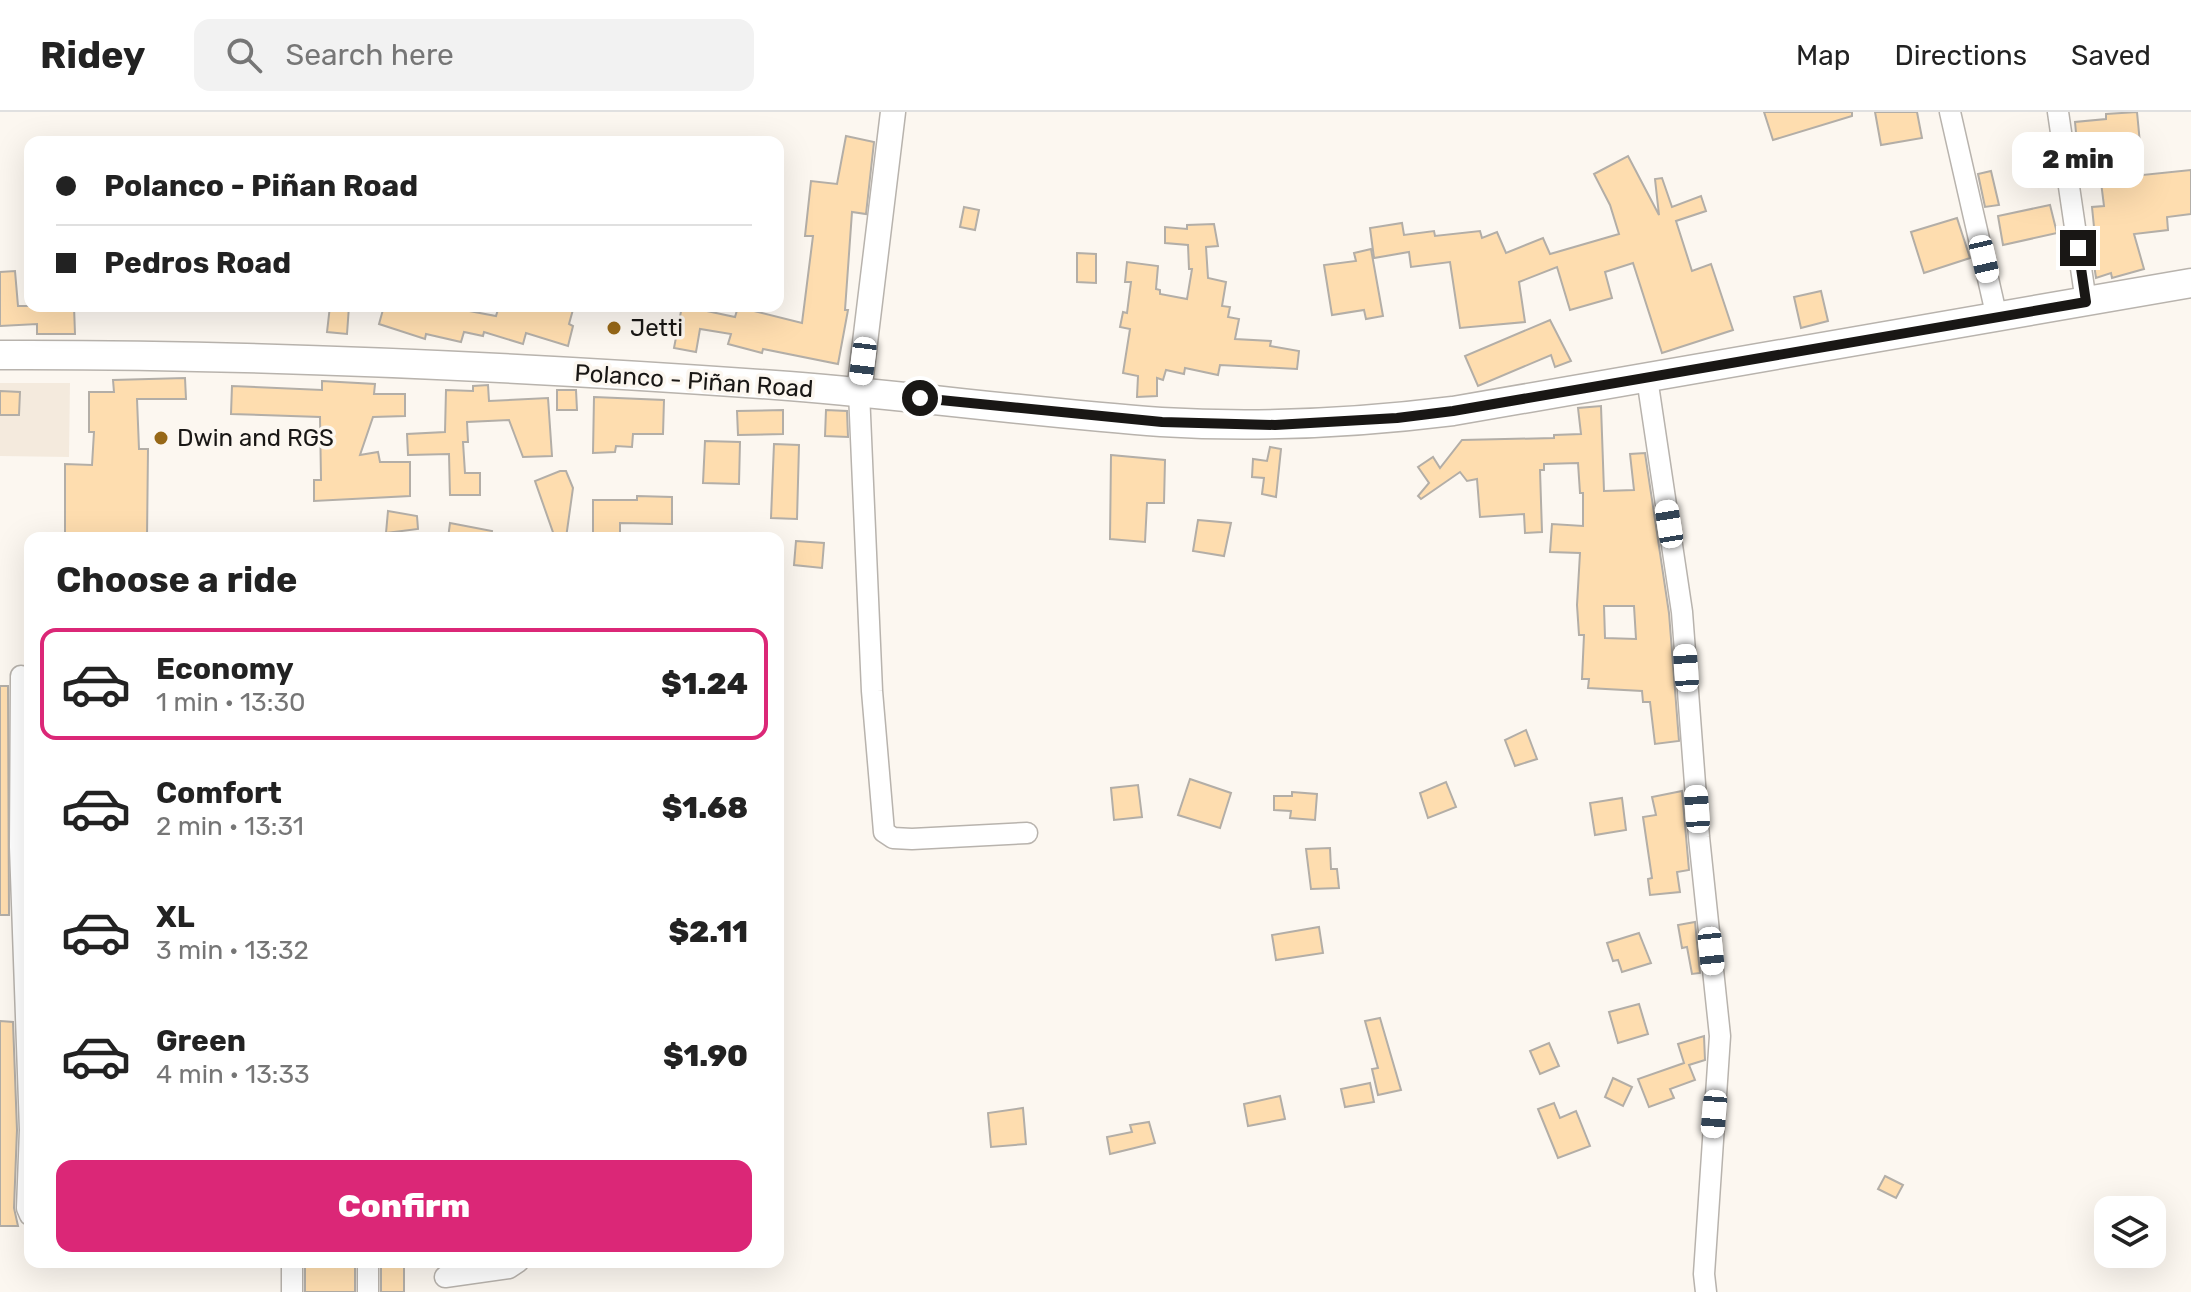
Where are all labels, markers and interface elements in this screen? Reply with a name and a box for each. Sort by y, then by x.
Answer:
search box [194,19,754,91]
text: Ridey [40,32,146,78]
icon: search [222,33,266,77]
text: Search here [286,37,454,73]
text: Map [1796,39,1850,72]
text: Directions [1894,39,2027,72]
text: Saved [2071,39,2151,72]
callout: 2 min [2012,132,2144,188]
text: 2 min [2042,144,2114,175]
text: Polanco - Piñan Road [104,168,418,204]
route end [2060,230,2096,266]
car [1967,233,2001,285]
text: Pedros Road [104,245,291,281]
place label: Jetti [630,314,683,342]
marker: Jetti [605,319,623,337]
car [848,336,878,386]
street label: Polanco - Piñan Road [574,359,814,403]
route start [902,380,938,416]
place label: Dwin and RGS [177,424,334,452]
marker: Dwin and RGS [152,429,170,447]
car [1653,498,1685,550]
text: Choose a ride [56,558,297,601]
car [1672,643,1700,693]
icon: car [60,648,132,720]
text: Economy [156,651,294,687]
text: $1.24 [661,666,748,702]
text: 1 min · 13:30 [156,687,306,718]
icon: car [60,772,132,844]
text: Comfort [156,775,282,811]
car [1683,784,1711,834]
text: $1.68 [662,790,748,826]
text: 2 min · 13:31 [156,811,304,842]
icon: car [60,896,132,968]
text: XL [156,899,195,935]
text: $2.11 [668,914,748,950]
car [1697,926,1725,976]
text: 3 min · 13:32 [156,935,309,966]
icon: car [60,1020,132,1092]
text: Green [156,1023,246,1059]
text: $1.90 [663,1038,748,1074]
text: 4 min · 13:33 [156,1059,310,1090]
car [1700,1089,1728,1139]
button: Confirm [56,1160,752,1252]
map controls [2094,1196,2166,1268]
button: layers [2094,1196,2166,1268]

